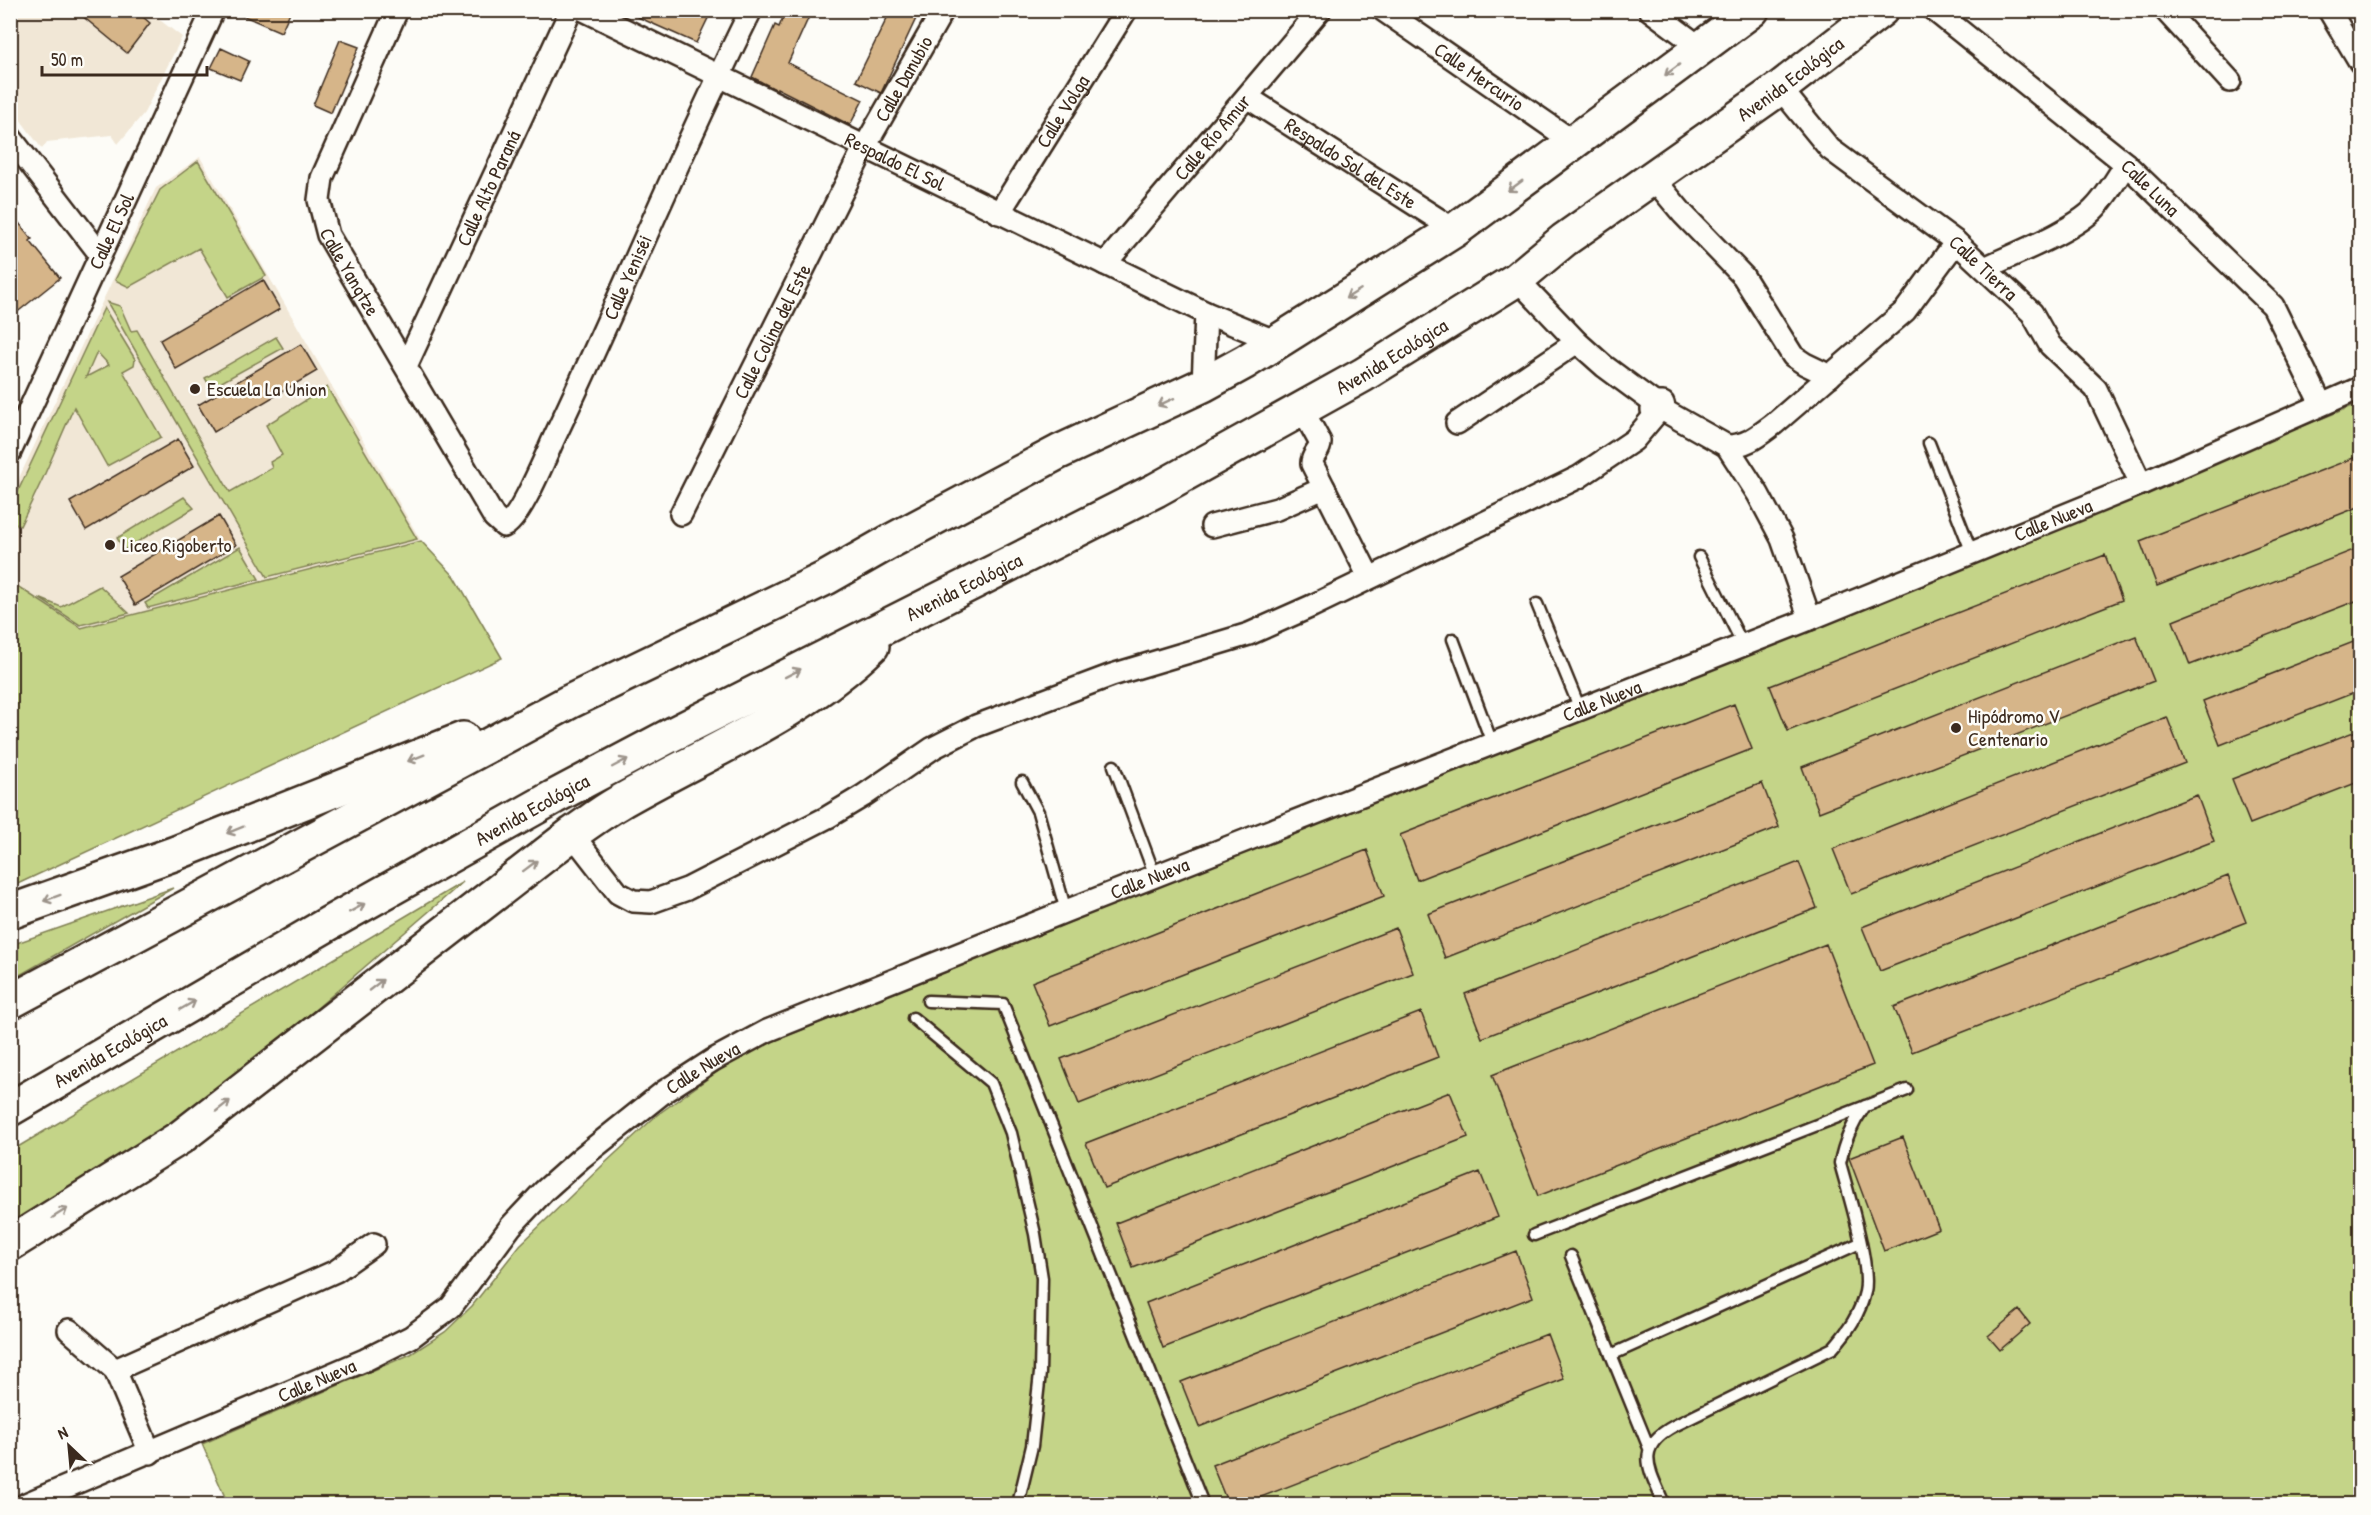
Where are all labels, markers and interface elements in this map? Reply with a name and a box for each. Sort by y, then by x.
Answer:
street label: Calle Danubio [868,30,939,127]
street label: Avenida Ecológica [1731,30,1849,127]
street label: Calle Mercurio [1429,36,1530,117]
scale bar [42,39,207,77]
text: 50 m [51,47,83,72]
one-way arrow [1664,64,1680,77]
street label: Calle Volga [1029,69,1095,153]
street label: Calle Río Amur [1168,88,1256,186]
street label: Respaldo Sol del Este [1280,111,1422,215]
street label: Respaldo El Sol [841,125,950,197]
street label: Calle Alto Paraná [450,126,526,250]
street label: Calle Luna [2115,152,2186,222]
one-way arrow [1507,180,1523,192]
street label: Calle El Sol [82,188,140,274]
street label: Calle Yangtze [314,225,387,321]
street label: Calle Tierra [1943,228,2024,306]
street label: Calle Yeniséi [596,230,658,324]
street label: Calle Colina del Este [727,259,817,403]
one-way arrow [1345,289,1362,301]
street label: Avenida Ecológica [1331,311,1453,400]
place label: Escuela La Union [207,375,327,402]
marker: Escuela La Union [188,382,202,396]
one-way arrow [1157,397,1175,409]
street label: Calle Nueva [2010,491,2096,547]
place label: Liceo Rigoberto [122,531,232,558]
marker: Liceo Rigoberto [103,538,117,552]
street label: Avenida Ecológica [901,546,1027,627]
one-way arrow [783,667,801,678]
street label: Calle Nueva [1558,673,1645,728]
place label: Hipódromo V Centenario [1968,702,2060,752]
marker: Hipódromo V Centenario [1949,721,1963,735]
one-way arrow [407,753,425,764]
one-way arrow [610,756,628,768]
street label: Avenida Ecológica [470,767,594,852]
one-way arrow [226,825,244,836]
street label: Calle Nueva [1106,850,1193,905]
one-way arrow [522,859,538,872]
one-way arrow [43,893,62,904]
one-way arrow [348,902,365,914]
one-way arrow [368,979,384,992]
one-way arrow [179,999,196,1011]
street label: Avenida Ecológica [49,1007,172,1094]
street label: Calle Nueva [660,1034,744,1100]
one-way arrow [214,1099,230,1112]
one-way arrow [51,1207,68,1219]
street label: Calle Nueva [273,1351,360,1409]
north arrow [39,1416,99,1476]
text: N [54,1421,72,1444]

